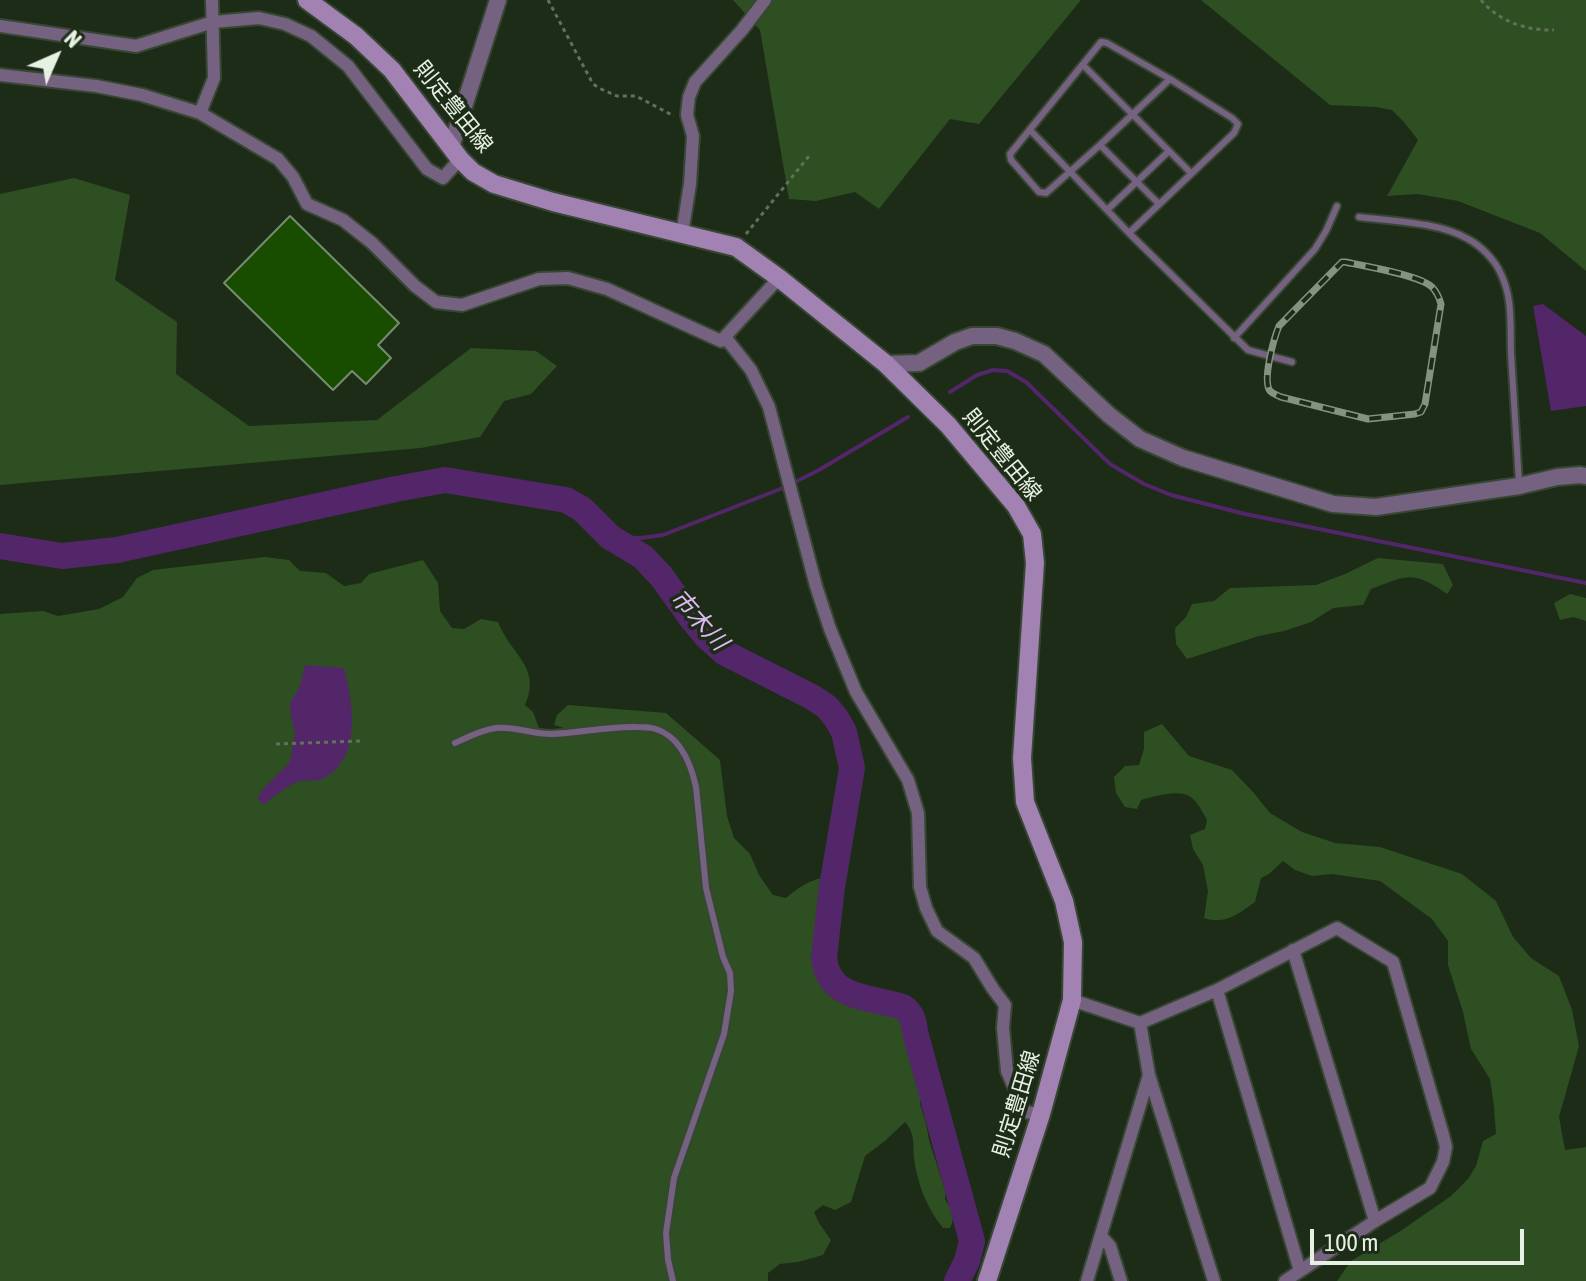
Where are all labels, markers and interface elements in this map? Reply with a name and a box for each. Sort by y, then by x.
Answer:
north arrow [16,16,96,96]
text: N [59,25,87,53]
street label: 則定豊田線 [408,56,498,158]
street label: 則定豊田線 [957,404,1047,506]
water label: 市木川 [664,584,734,656]
street label: 則定豊田線 [988,1048,1046,1160]
scale bar [1314,1213,1528,1263]
text: 100 m [1324,1229,1378,1256]

